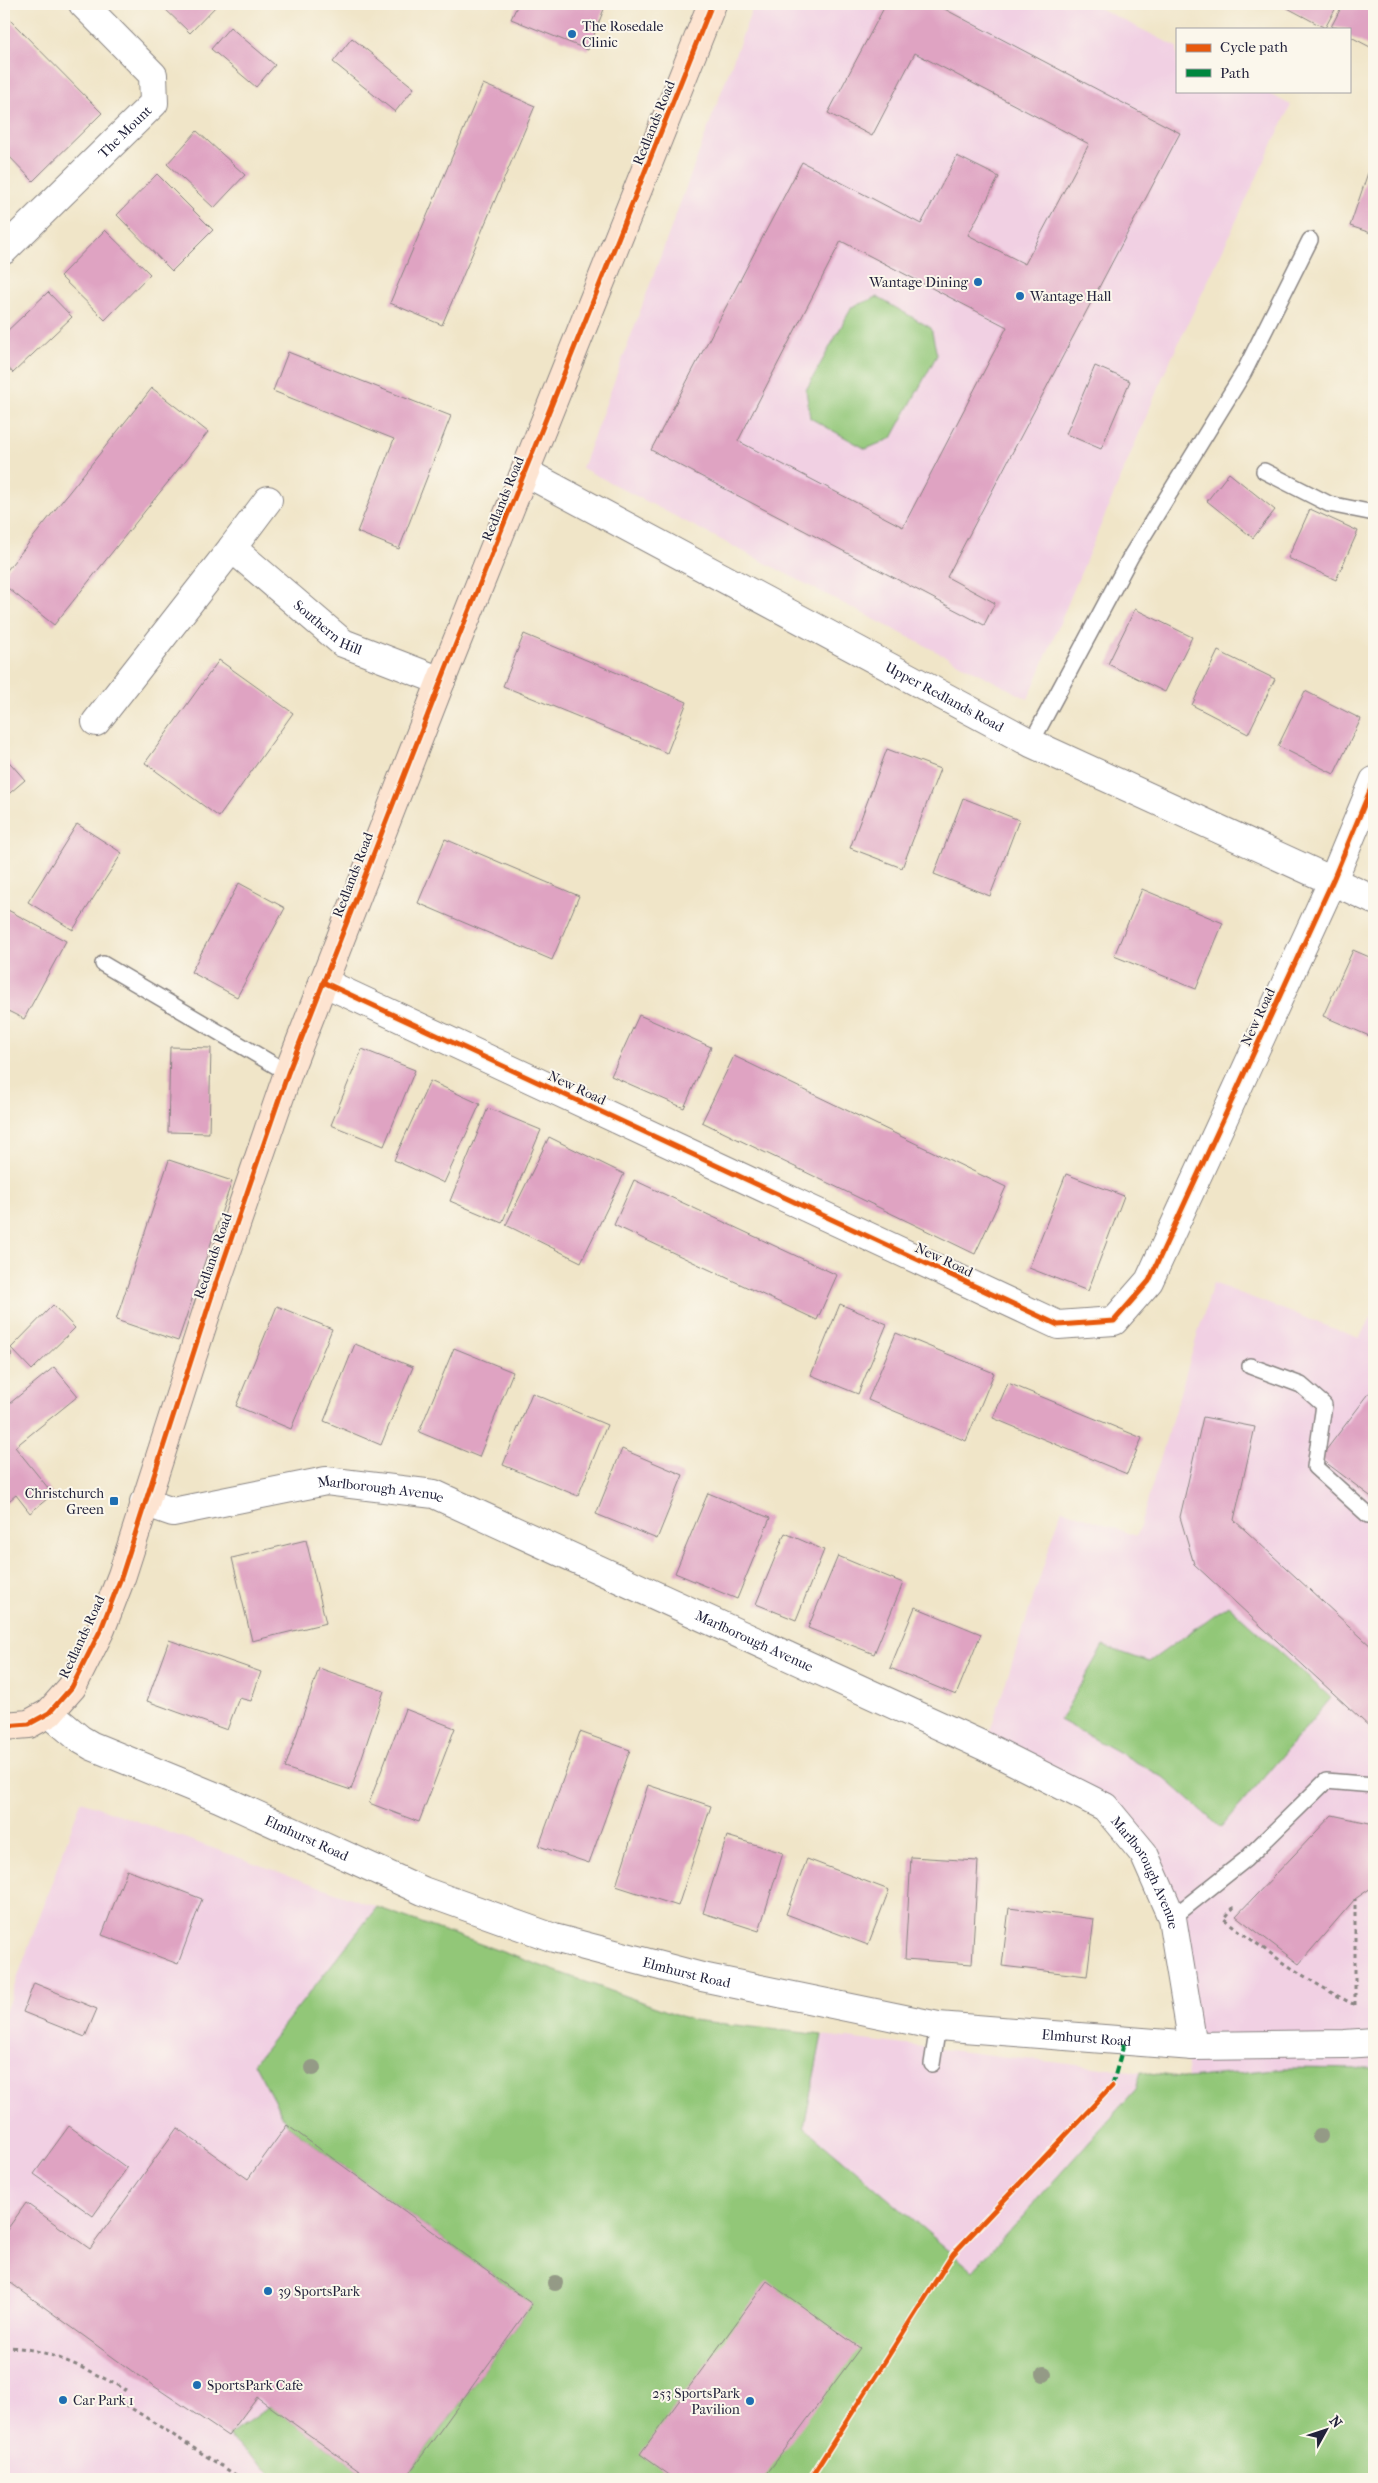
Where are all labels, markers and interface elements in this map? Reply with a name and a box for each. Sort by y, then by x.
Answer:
place label: The Rosedale Clinic [582,18,663,51]
marker: The Rosedale Clinic [566,28,578,40]
legend [1176,28,1350,92]
text: Cycle path [1220,38,1288,56]
text: Path [1220,64,1250,82]
street label: Redlands Road [629,78,679,168]
street label: The Mount [94,102,155,162]
place label: Wantage Dining [868,274,969,291]
marker: Wantage Dining [972,276,984,288]
place label: Wantage Hall [1029,288,1112,305]
marker: Wantage Hall [1014,290,1026,302]
street label: Redlands Road [478,454,528,544]
street label: Southern Hill [290,596,365,658]
street label: Upper Redlands Road [882,658,1007,736]
street label: Redlands Road [329,830,377,920]
street label: New Road [1237,985,1279,1049]
street label: New Road [545,1067,609,1109]
street label: Redlands Road [190,1210,236,1301]
street label: New Road [912,1239,976,1281]
street label: Marlborough Avenue [316,1472,447,1506]
place label: Christchurch Green [25,1485,104,1518]
marker: Christchurch Green [108,1495,120,1507]
street label: Redlands Road [55,1592,109,1681]
street label: Marlborough Avenue [693,1606,816,1675]
street label: Elmhurst Road [262,1812,352,1865]
street label: Marlborough Avenue [1107,1812,1182,1930]
street label: Elmhurst Road [641,1953,732,1991]
street label: Elmhurst Road [1041,2026,1132,2050]
place label: 39 SportsPark [278,2283,361,2300]
marker: 39 SportsPark [262,2285,274,2297]
place label: SportsPark Cafe [207,2377,303,2394]
marker: SportsPark Cafe [191,2379,203,2391]
place label: 253 SportsPark Pavilion [652,2385,741,2418]
place label: Car Park 1 [73,2392,134,2409]
marker: Car Park 1 [57,2394,69,2406]
marker: 253 SportsPark Pavilion [744,2395,756,2407]
north arrow [1300,2406,1350,2456]
text: N [1326,2412,1346,2432]

